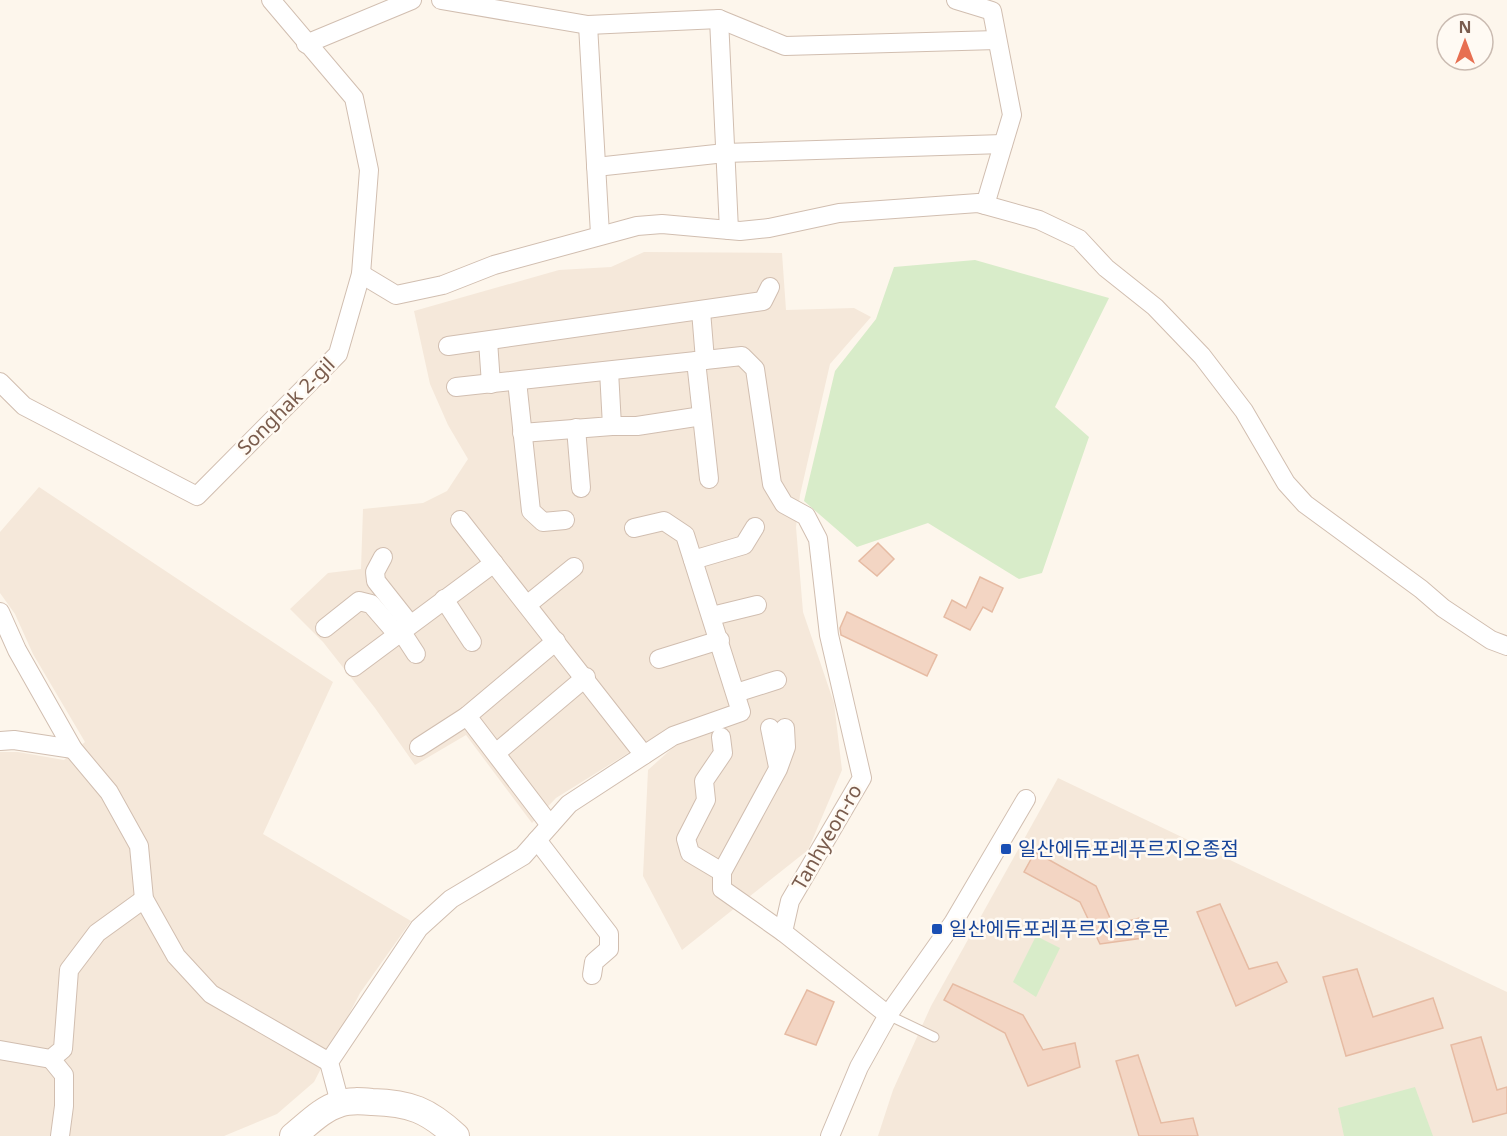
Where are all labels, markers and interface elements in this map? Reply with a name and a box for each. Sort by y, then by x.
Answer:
north arrow [1435,12,1495,72]
text: N [1458,16,1472,38]
street label: Songhak 2-gil [231,351,340,460]
street label: Tanhyeon-ro [785,779,868,895]
place label: 일산에듀포레푸르지오종점 [1018,835,1239,862]
marker: 일산에듀포레푸르지오종점 [999,842,1013,856]
place label: 일산에듀포레푸르지오후문 [949,915,1170,942]
marker: 일산에듀포레푸르지오후문 [930,922,944,936]

